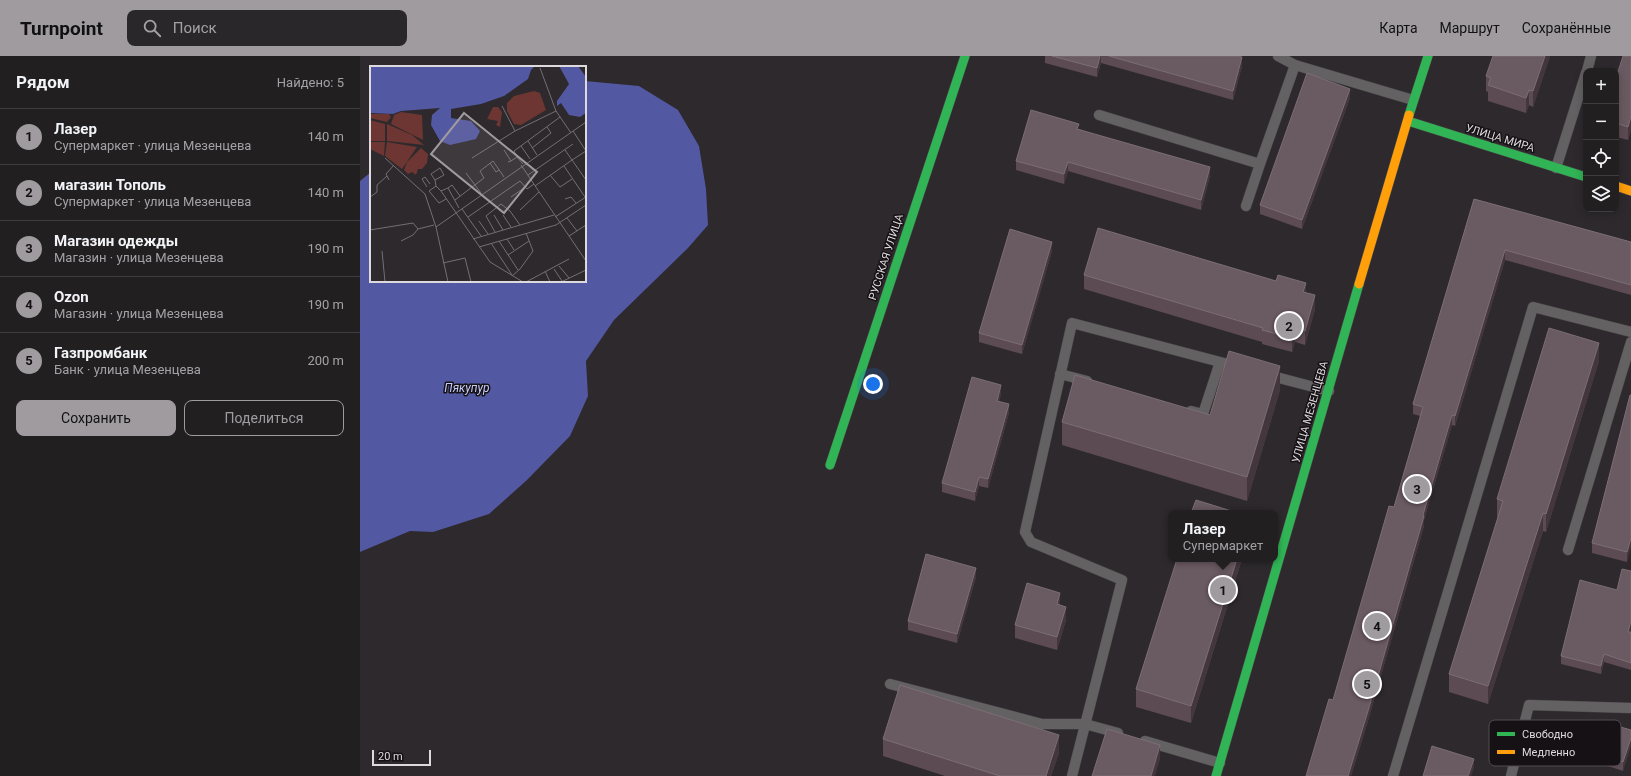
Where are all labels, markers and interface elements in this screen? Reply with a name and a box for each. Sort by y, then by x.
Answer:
search box [127,10,407,46]
text: Turnpoint [20,17,103,40]
icon: search [141,17,163,39]
text: Поиск [173,19,217,37]
text: Карта [1379,20,1418,36]
text: Маршрут [1440,20,1500,36]
text: Сохранённые [1522,20,1611,36]
inset map [370,66,586,282]
map controls [1583,68,1619,212]
button: + [1583,68,1619,104]
text: Рядом [16,72,70,92]
text: Найдено: 5 [277,75,344,90]
button: − [1583,104,1619,140]
text: Лазер [54,120,97,138]
street label: УЛИЦА МИРА [1464,121,1537,155]
text: 1 [25,129,33,144]
text: 140 m [307,129,344,144]
text: Супермаркет · улица Мезенцева [54,138,251,153]
button: locate [1583,140,1619,176]
text: магазин Тополь [54,176,166,194]
button: layers [1583,176,1619,212]
text: 2 [25,185,33,200]
text: 140 m [307,185,344,200]
text: Супермаркет · улица Мезенцева [54,194,251,209]
street label: РУССКАЯ УЛИЦА [866,212,906,302]
text: Магазин одежды [54,232,178,250]
text: 3 [25,241,33,256]
text: 190 m [307,241,344,256]
text: Магазин · улица Мезенцева [54,250,224,265]
text: Ozon [54,288,89,306]
text: 4 [25,297,33,312]
text: 190 m [307,297,344,312]
text: Магазин · улица Мезенцева [54,306,224,321]
pin: 2 [1276,311,1302,341]
text: Газпромбанк [54,344,147,362]
text: 5 [25,353,33,368]
text: 200 m [307,353,344,368]
street label: УЛИЦА МЕЗЕНЦЕВА [1289,359,1331,464]
text: Банк · улица Мезенцева [54,362,201,377]
your location [863,374,883,394]
water label: Пякупур [444,381,490,395]
button: Сохранить [16,400,176,436]
button: Поделиться [184,400,344,436]
pin: 3 [1404,474,1430,504]
popup [1168,510,1278,562]
text: Лазер [1183,520,1226,538]
text: Супермаркет [1183,538,1263,553]
pin: 1 [1210,575,1236,605]
pin: 4 [1364,611,1390,641]
pin: 5 [1354,669,1380,699]
legend [1489,720,1621,766]
text: Свободно [1522,728,1573,741]
text: Медленно [1522,746,1575,759]
scale bar [372,748,431,767]
text: 20 m [378,750,403,763]

